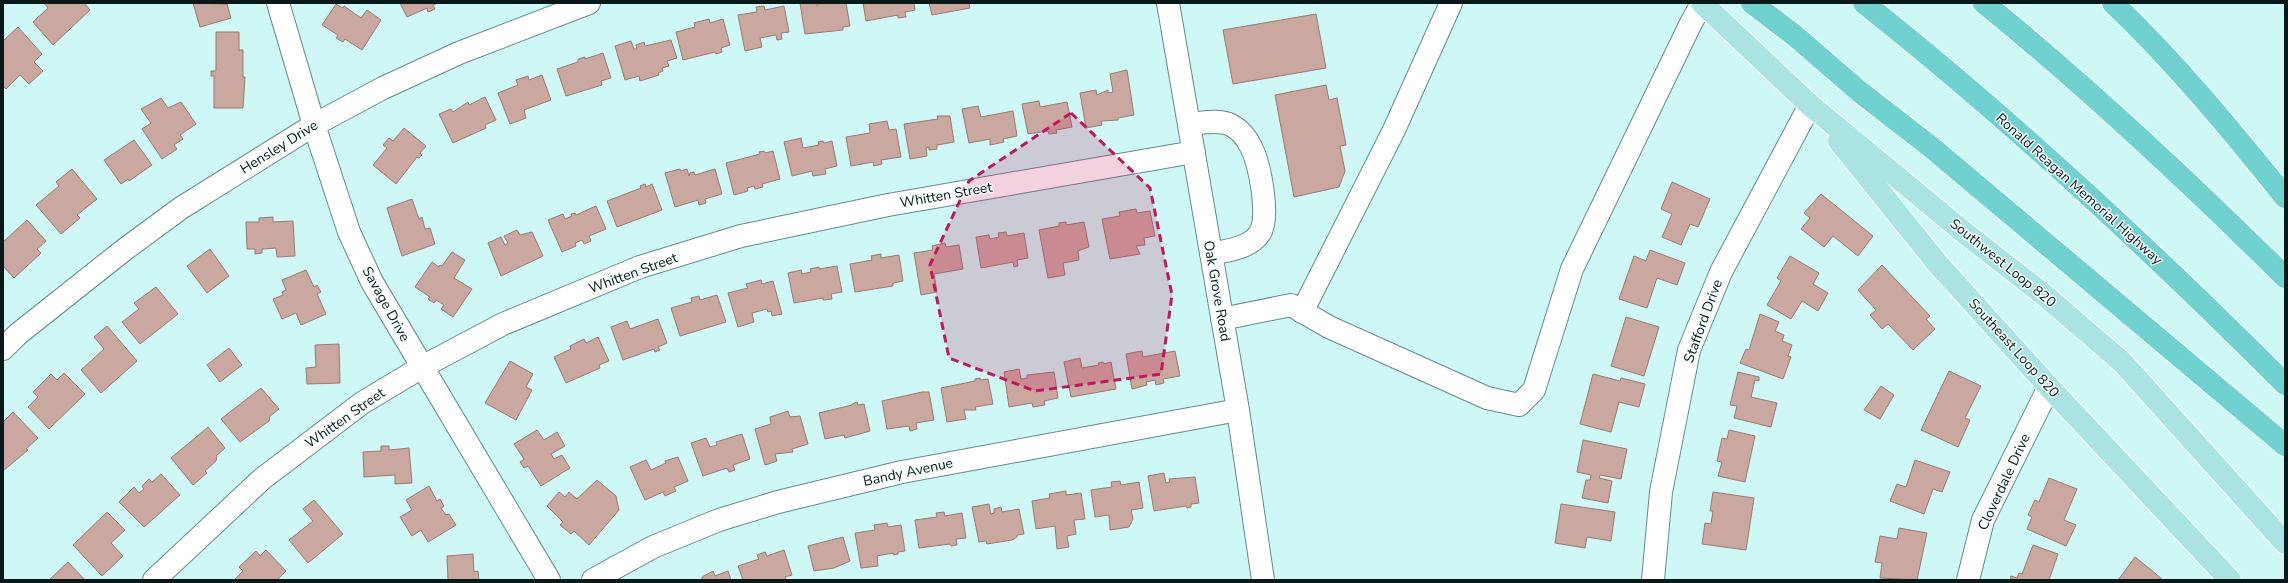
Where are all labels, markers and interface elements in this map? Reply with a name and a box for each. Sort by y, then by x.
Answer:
street label: Ronald Reagan Memorial Highway [1992,109,2167,270]
street label: Hensley Drive [237,116,321,178]
street label: Whitten Street [898,178,994,212]
street label: Southwest Loop 820 [1946,214,2060,312]
street label: Oak Grove Road [1199,239,1235,343]
street label: Whitten Street [586,248,680,298]
street label: Savage Drive [358,263,414,345]
street label: Stafford Drive [1679,277,1727,365]
street label: Southeast Loop 820 [1964,294,2064,402]
street label: Whitten Street [301,383,389,453]
street label: Cloverdale Drive [1973,431,2035,533]
street label: Bandy Avenue [861,453,955,491]

